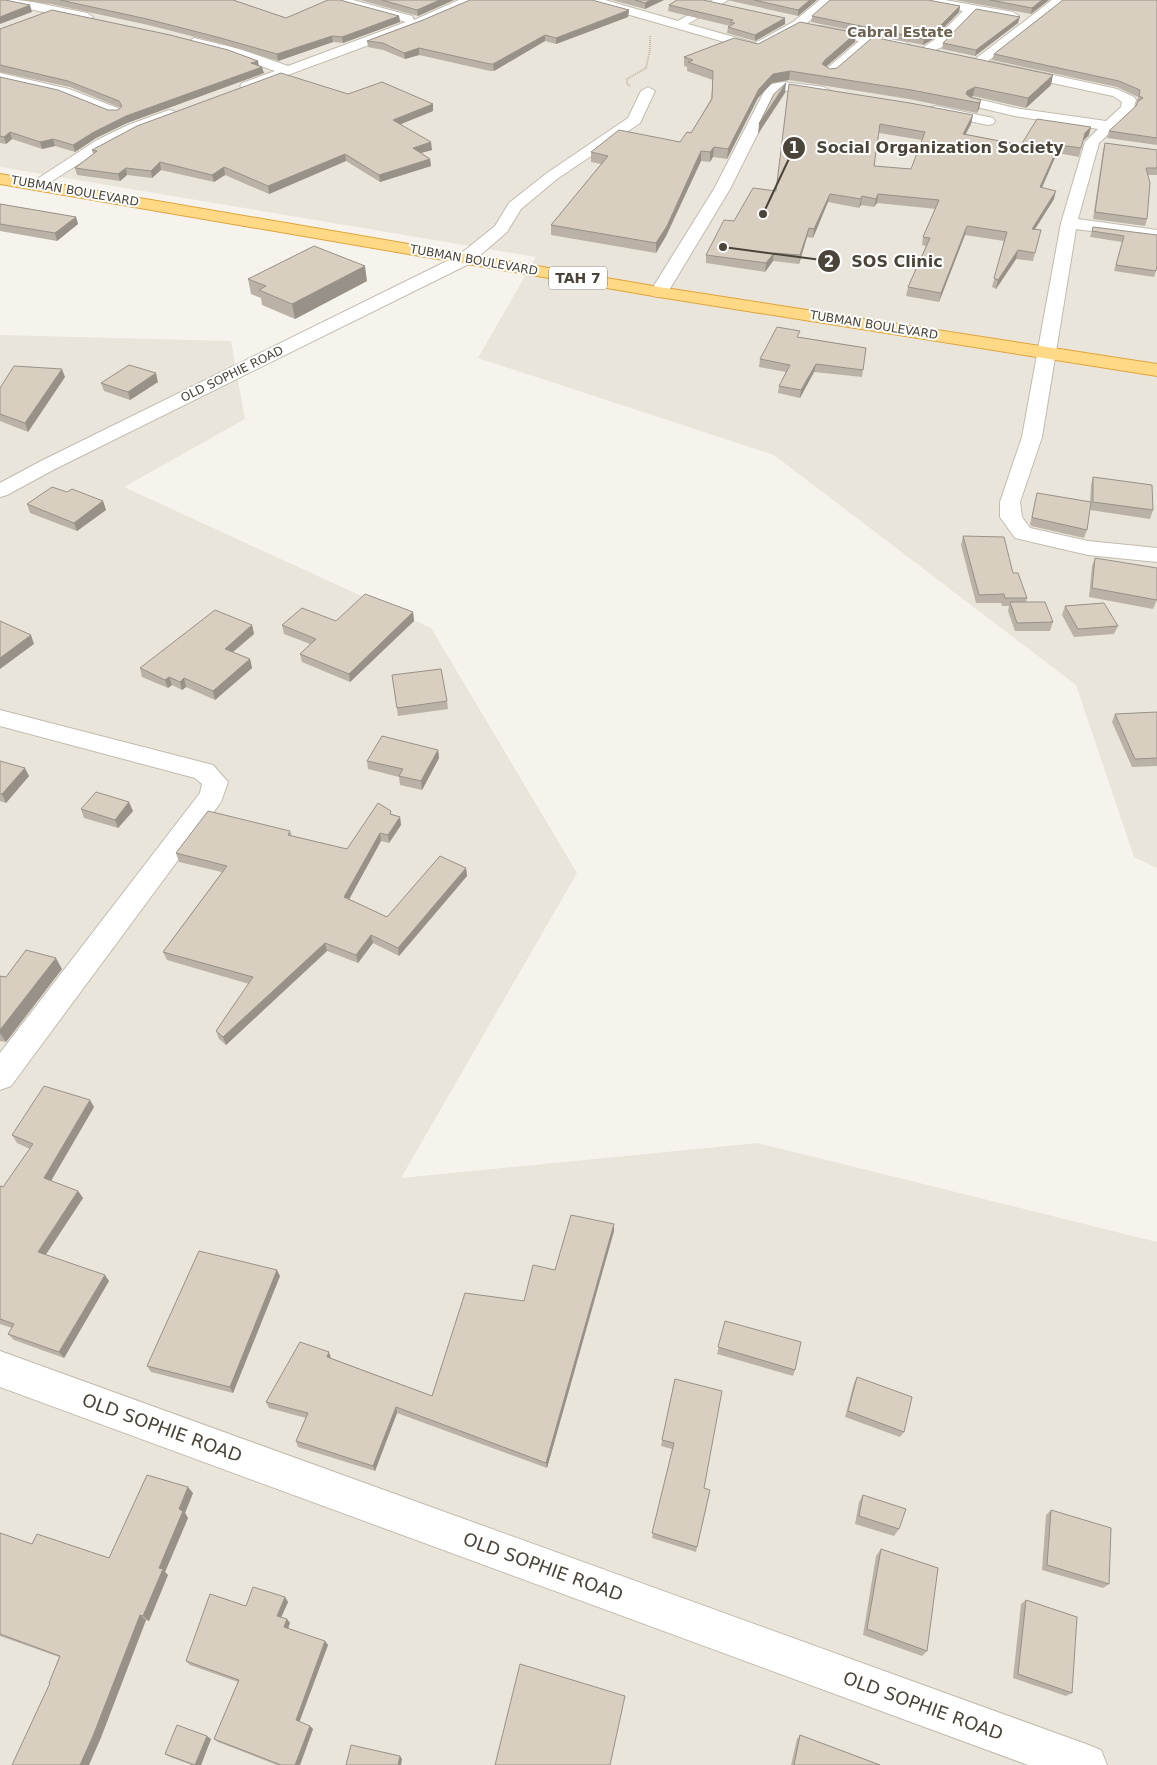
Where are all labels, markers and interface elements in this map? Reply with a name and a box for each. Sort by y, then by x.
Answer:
district label: Cabral Estate [847,24,953,40]
callout: Social Organization Society [781,132,1074,163]
text: Social Organization Society [816,138,1064,157]
text: 1 [789,139,799,157]
street label: TUBMAN BOULEVARD [9,173,140,209]
street label: TUBMAN BOULEVARD [408,242,539,278]
callout: SOS Clinic [817,246,953,277]
text: SOS Clinic [851,252,943,271]
text: 2 [824,253,834,271]
road number: TAH 7 [549,266,607,290]
street label: TUBMAN BOULEVARD [808,308,939,342]
street label: OLD SOPHIE ROAD [178,343,286,405]
street label: OLD SOPHIE ROAD [79,1389,245,1466]
street label: OLD SOPHIE ROAD [460,1528,626,1605]
street label: OLD SOPHIE ROAD [840,1667,1006,1744]

